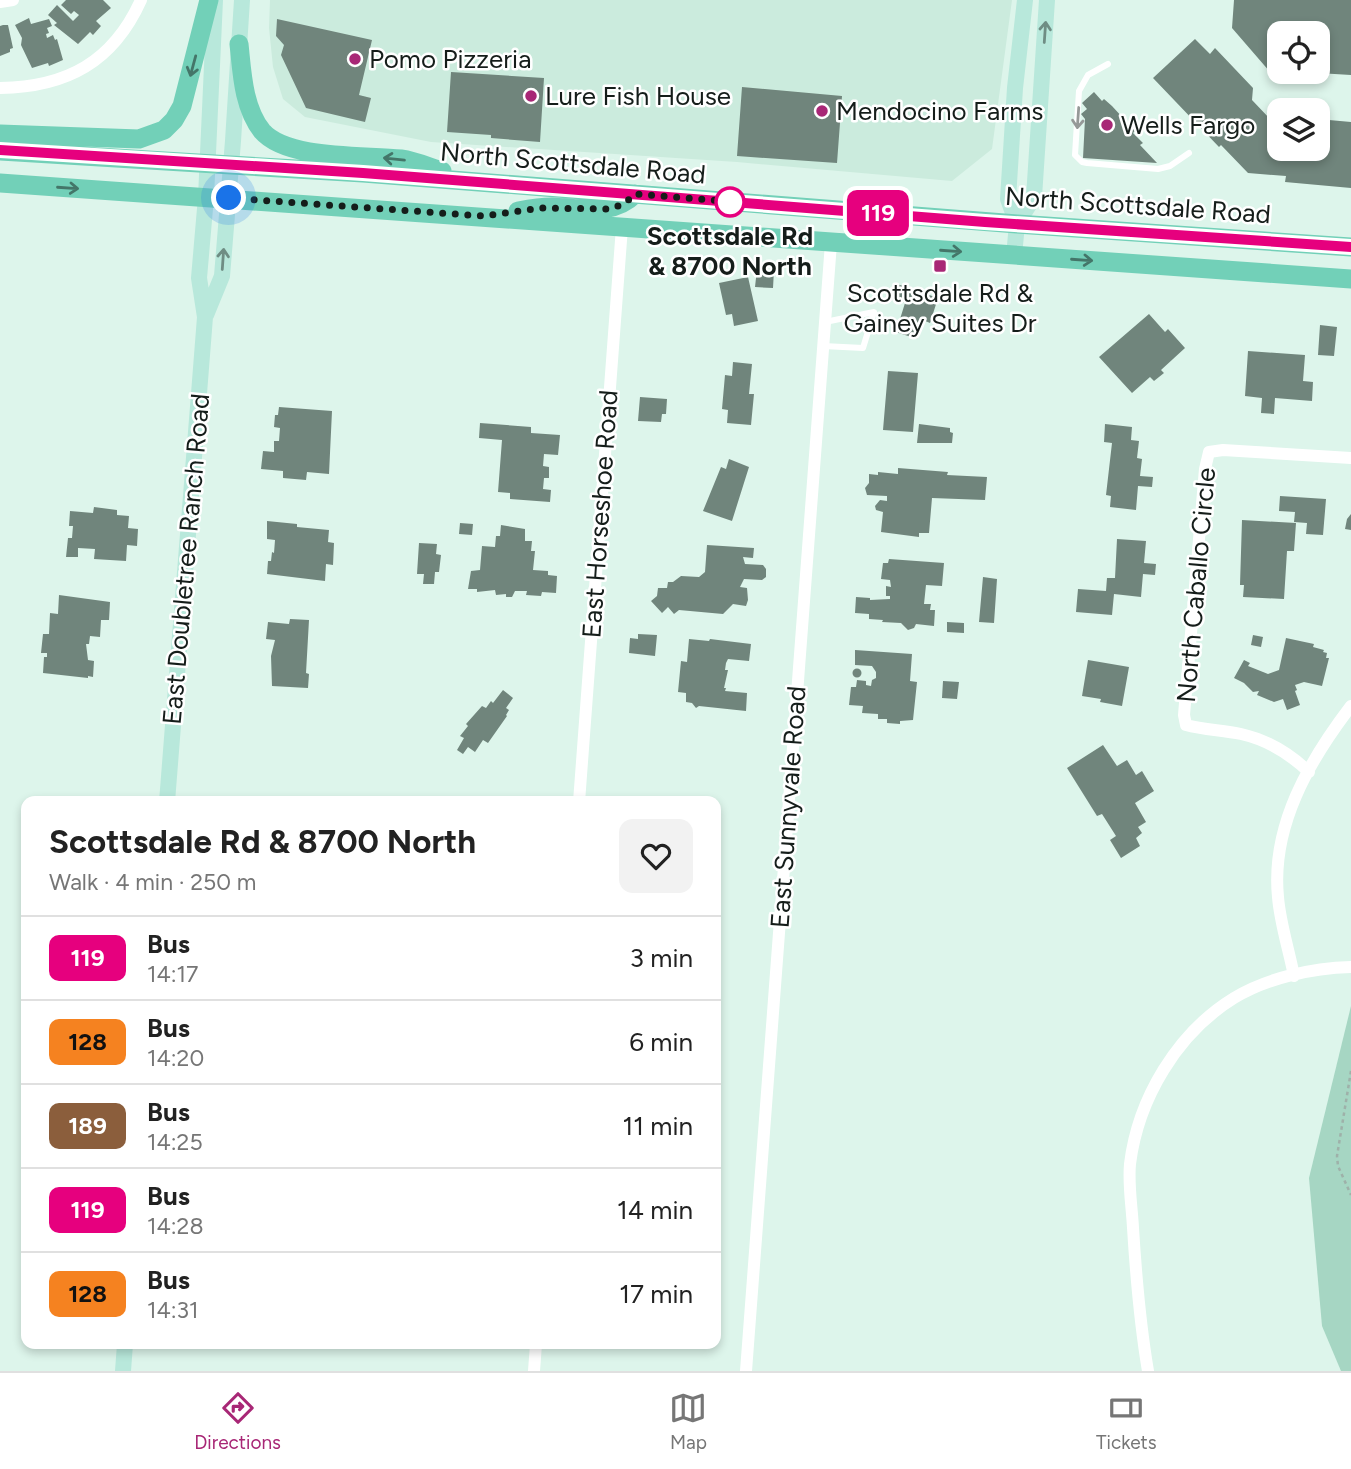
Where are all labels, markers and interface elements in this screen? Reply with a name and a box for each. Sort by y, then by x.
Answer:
map controls [1267,21,1330,161]
button: locate [1267,21,1330,84]
one-way arrow [1039,22,1052,44]
place label: Pomo Pizzeria [369,43,531,75]
marker: Pomo Pizzeria [347,51,363,67]
one-way arrow [186,54,199,77]
place label: Lure Fish House [545,80,731,112]
marker: Lure Fish House [523,88,539,104]
place label: Mendocino Farms [836,95,1043,127]
button: layers [1267,98,1330,161]
marker: Mendocino Farms [814,103,830,119]
one-way arrow [1071,106,1084,128]
place label: Wells Fargo [1121,109,1255,141]
marker: Wells Fargo [1099,117,1115,133]
street label: North Scottsdale Road [439,135,707,191]
one-way arrow [384,152,406,165]
your location [211,180,246,215]
street label: North Scottsdale Road [1004,180,1272,230]
one-way arrow [56,182,79,195]
marker: Scottsdale Rd & 8700 North [715,187,745,217]
line badge: 119 [838,190,918,236]
text: 119 [861,198,895,227]
place label: Scottsdale Rd & 8700 North [647,220,813,282]
one-way arrow [939,245,961,258]
one-way arrow [217,248,230,271]
one-way arrow [1071,254,1094,267]
marker: Scottsdale Rd & Gainey Suites Dr [932,258,948,274]
place label: Scottsdale Rd & Gainey Suites Dr [843,277,1037,339]
street label: East Horseshoe Road [575,389,625,639]
street label: East Doubletree Ranch Road [156,392,216,726]
street label: North Caballo Circle [1170,466,1222,704]
street label: East Sunnyvale Road [764,685,812,929]
button: heart [619,819,693,893]
text: Scottsdale Rd & 8700 North [49,822,476,861]
text: Walk · 4 min · 250 m [49,868,256,896]
text: Bus [147,928,190,960]
text: 3 min [630,942,693,974]
text: 119 [70,943,105,972]
text: 14:17 [147,960,198,988]
text: Bus [147,1012,190,1044]
text: 6 min [629,1026,693,1058]
text: 128 [68,1027,107,1056]
text: 14:20 [147,1044,204,1072]
text: Bus [147,1096,190,1128]
text: 11 min [622,1110,693,1142]
text: 189 [68,1111,107,1140]
text: 14:25 [147,1128,203,1156]
text: Bus [147,1180,190,1212]
text: 14 min [617,1194,693,1226]
text: 119 [70,1195,105,1224]
text: 14:28 [147,1212,204,1240]
text: Bus [147,1264,190,1296]
text: 17 min [619,1278,693,1310]
text: 128 [68,1279,107,1308]
text: 14:31 [147,1296,199,1324]
tab: Directions [194,1389,281,1454]
tab: Map [669,1389,707,1454]
tab: Tickets [1096,1389,1157,1454]

